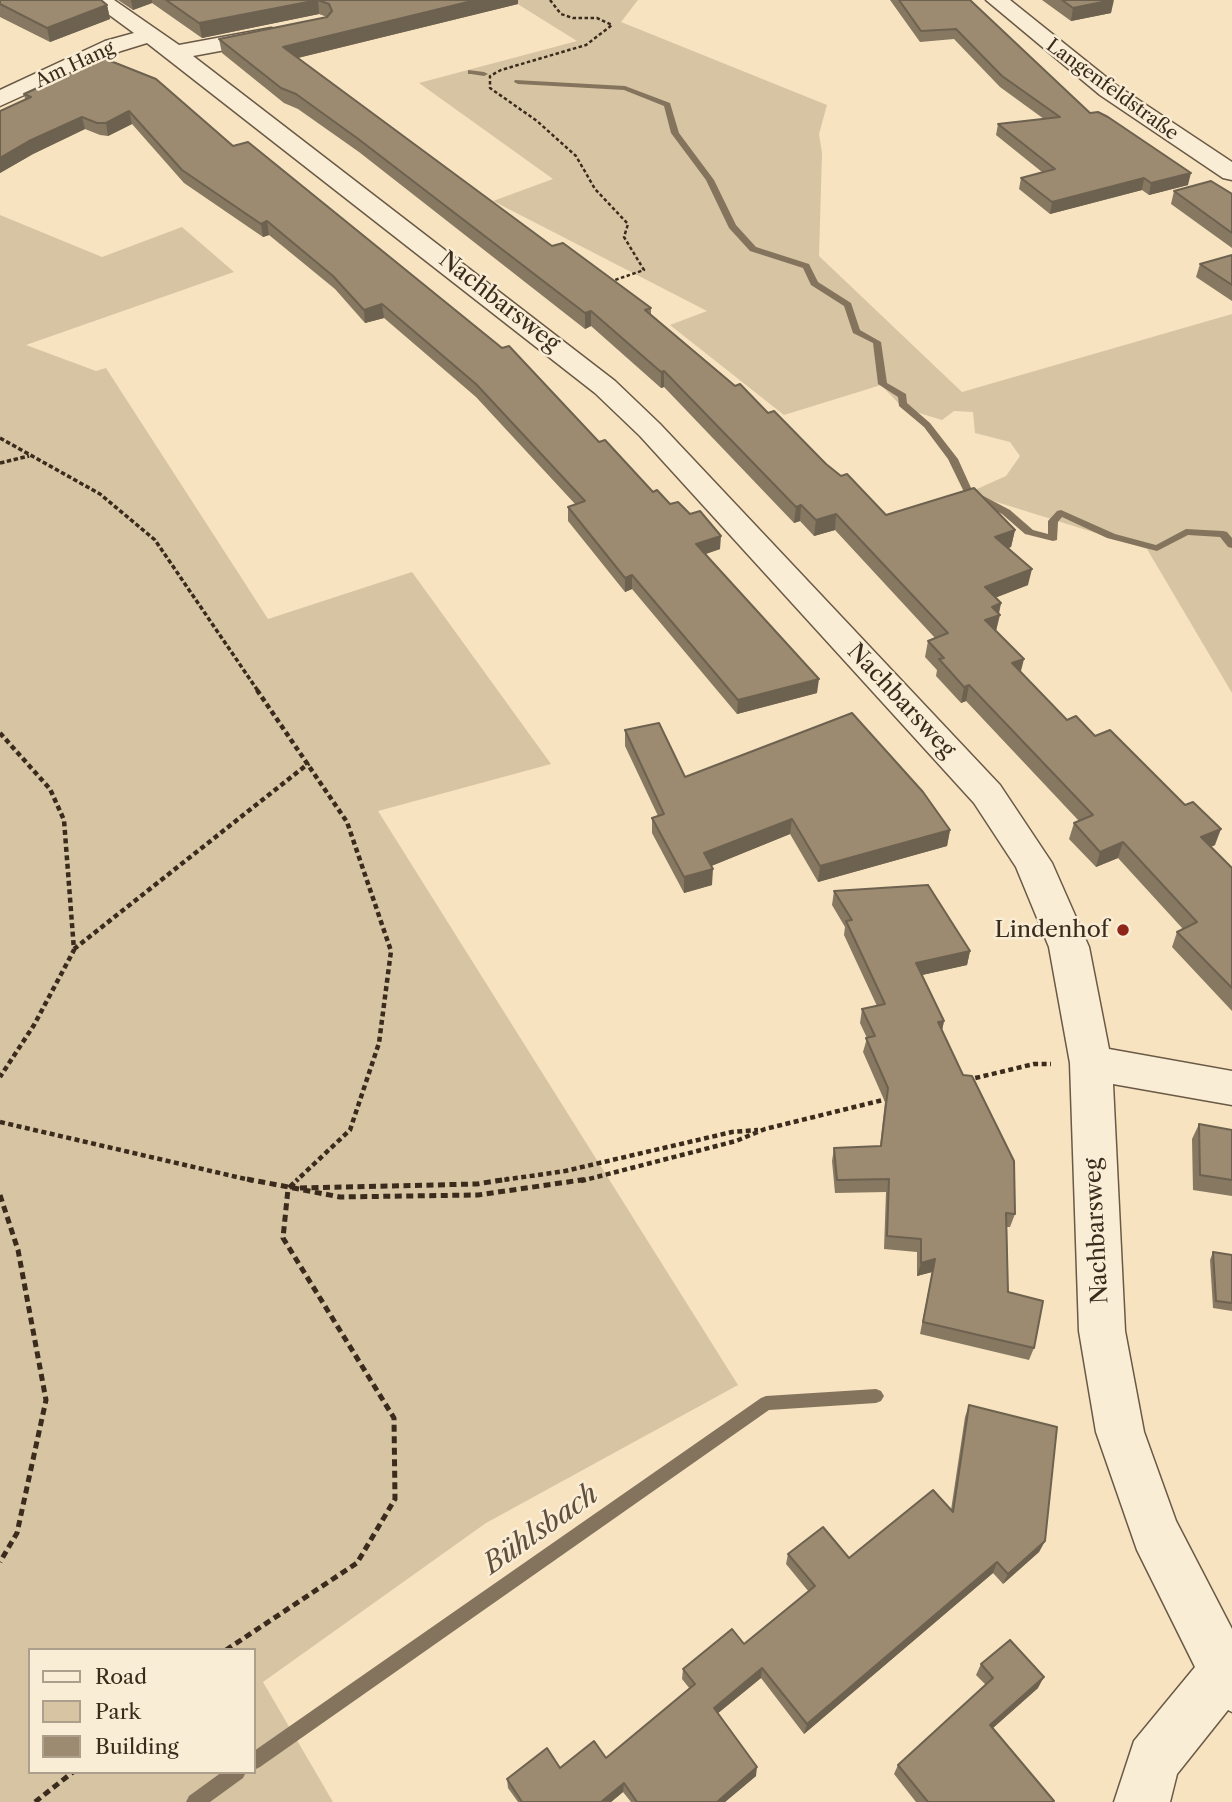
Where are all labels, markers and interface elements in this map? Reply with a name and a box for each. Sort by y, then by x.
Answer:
street label: Langenfeldstraße [1041,34,1183,146]
street label: Am Hang [32,37,118,93]
street label: Nachbarsweg [433,246,565,358]
street label: Nachbarsweg [841,638,961,764]
place label: Lindenhof [995,916,1109,944]
marker: Lindenhof [1115,922,1131,938]
street label: Nachbarsweg [1079,1157,1115,1305]
water label: Bühlsbach [477,1478,605,1582]
legend [28,1648,256,1774]
text: Road [95,1664,147,1689]
text: Park [95,1699,141,1724]
text: Building [95,1734,179,1759]

